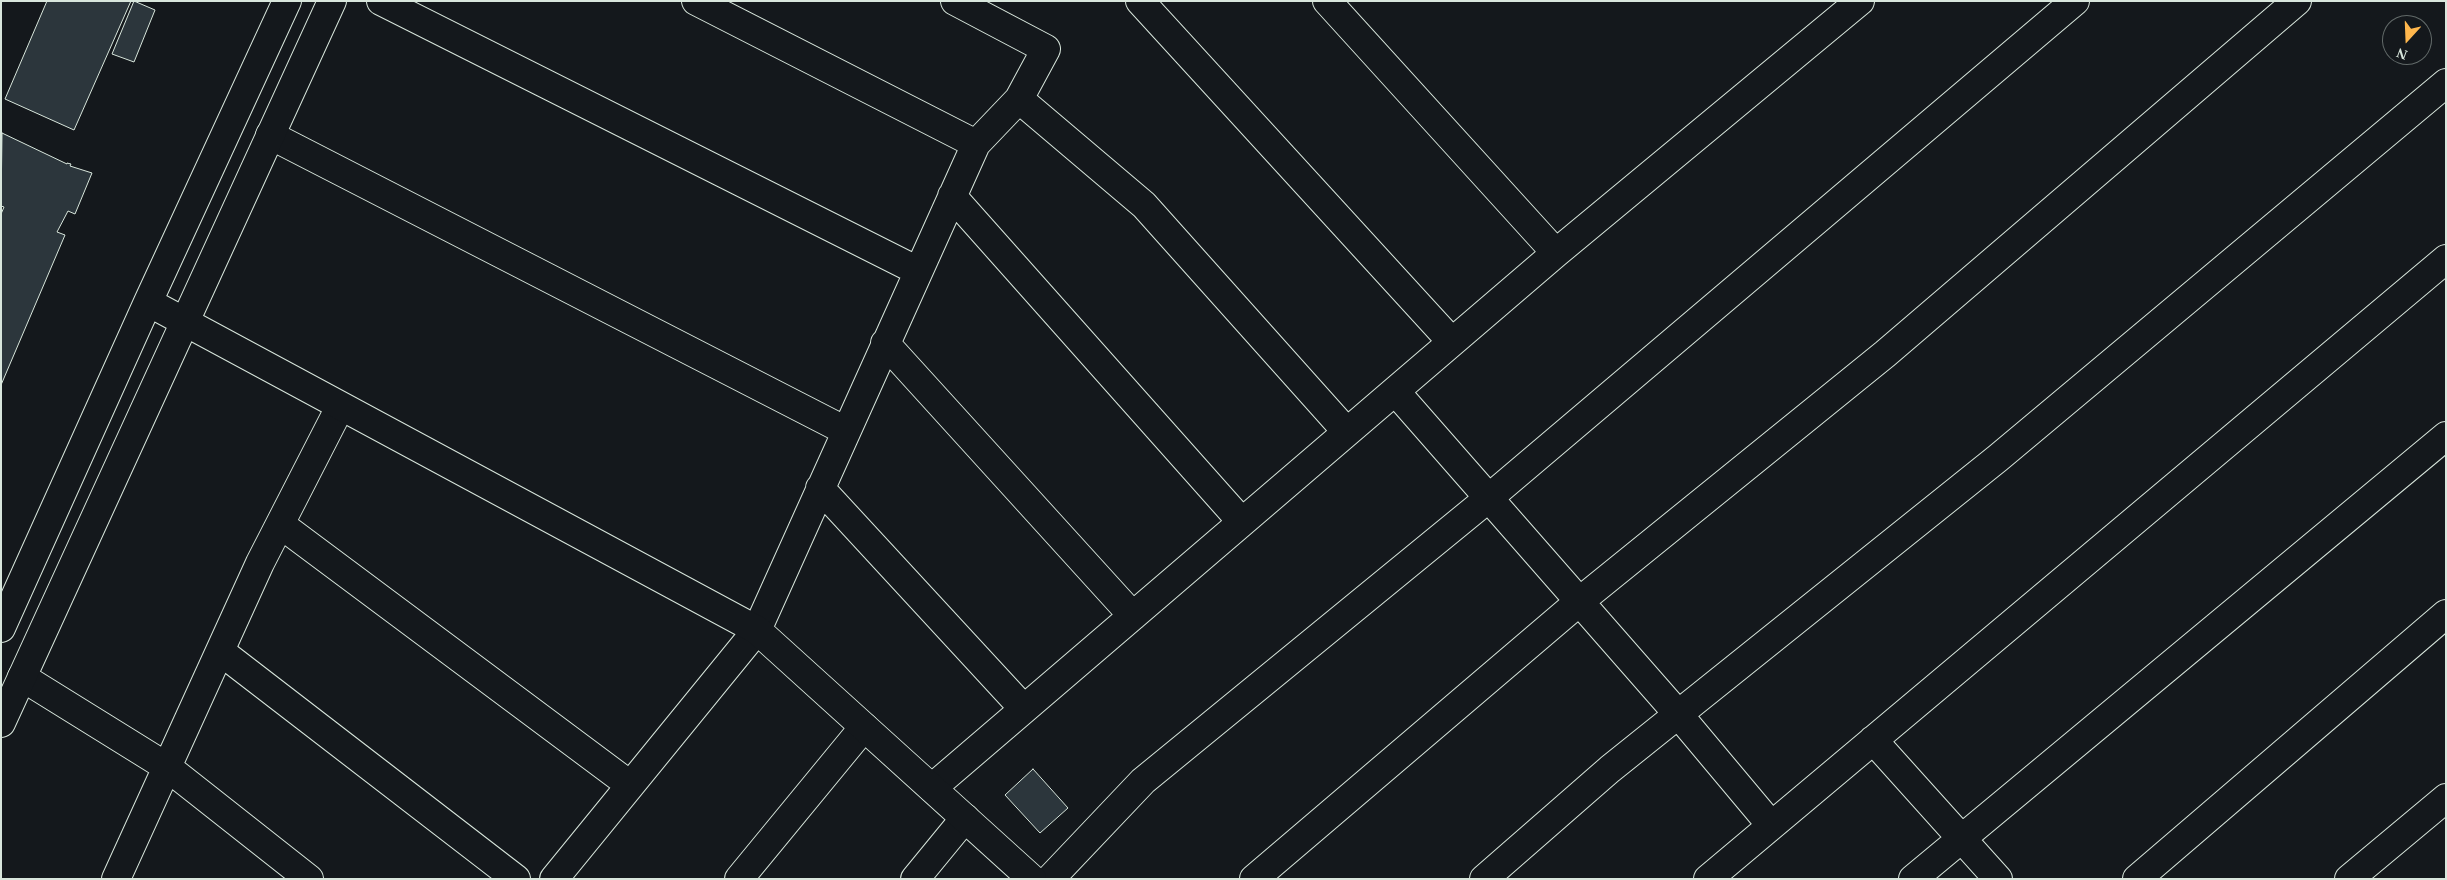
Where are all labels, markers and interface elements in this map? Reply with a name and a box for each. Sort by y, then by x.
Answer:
north arrow [2382,15,2432,65]
text: N [2395,45,2409,62]

